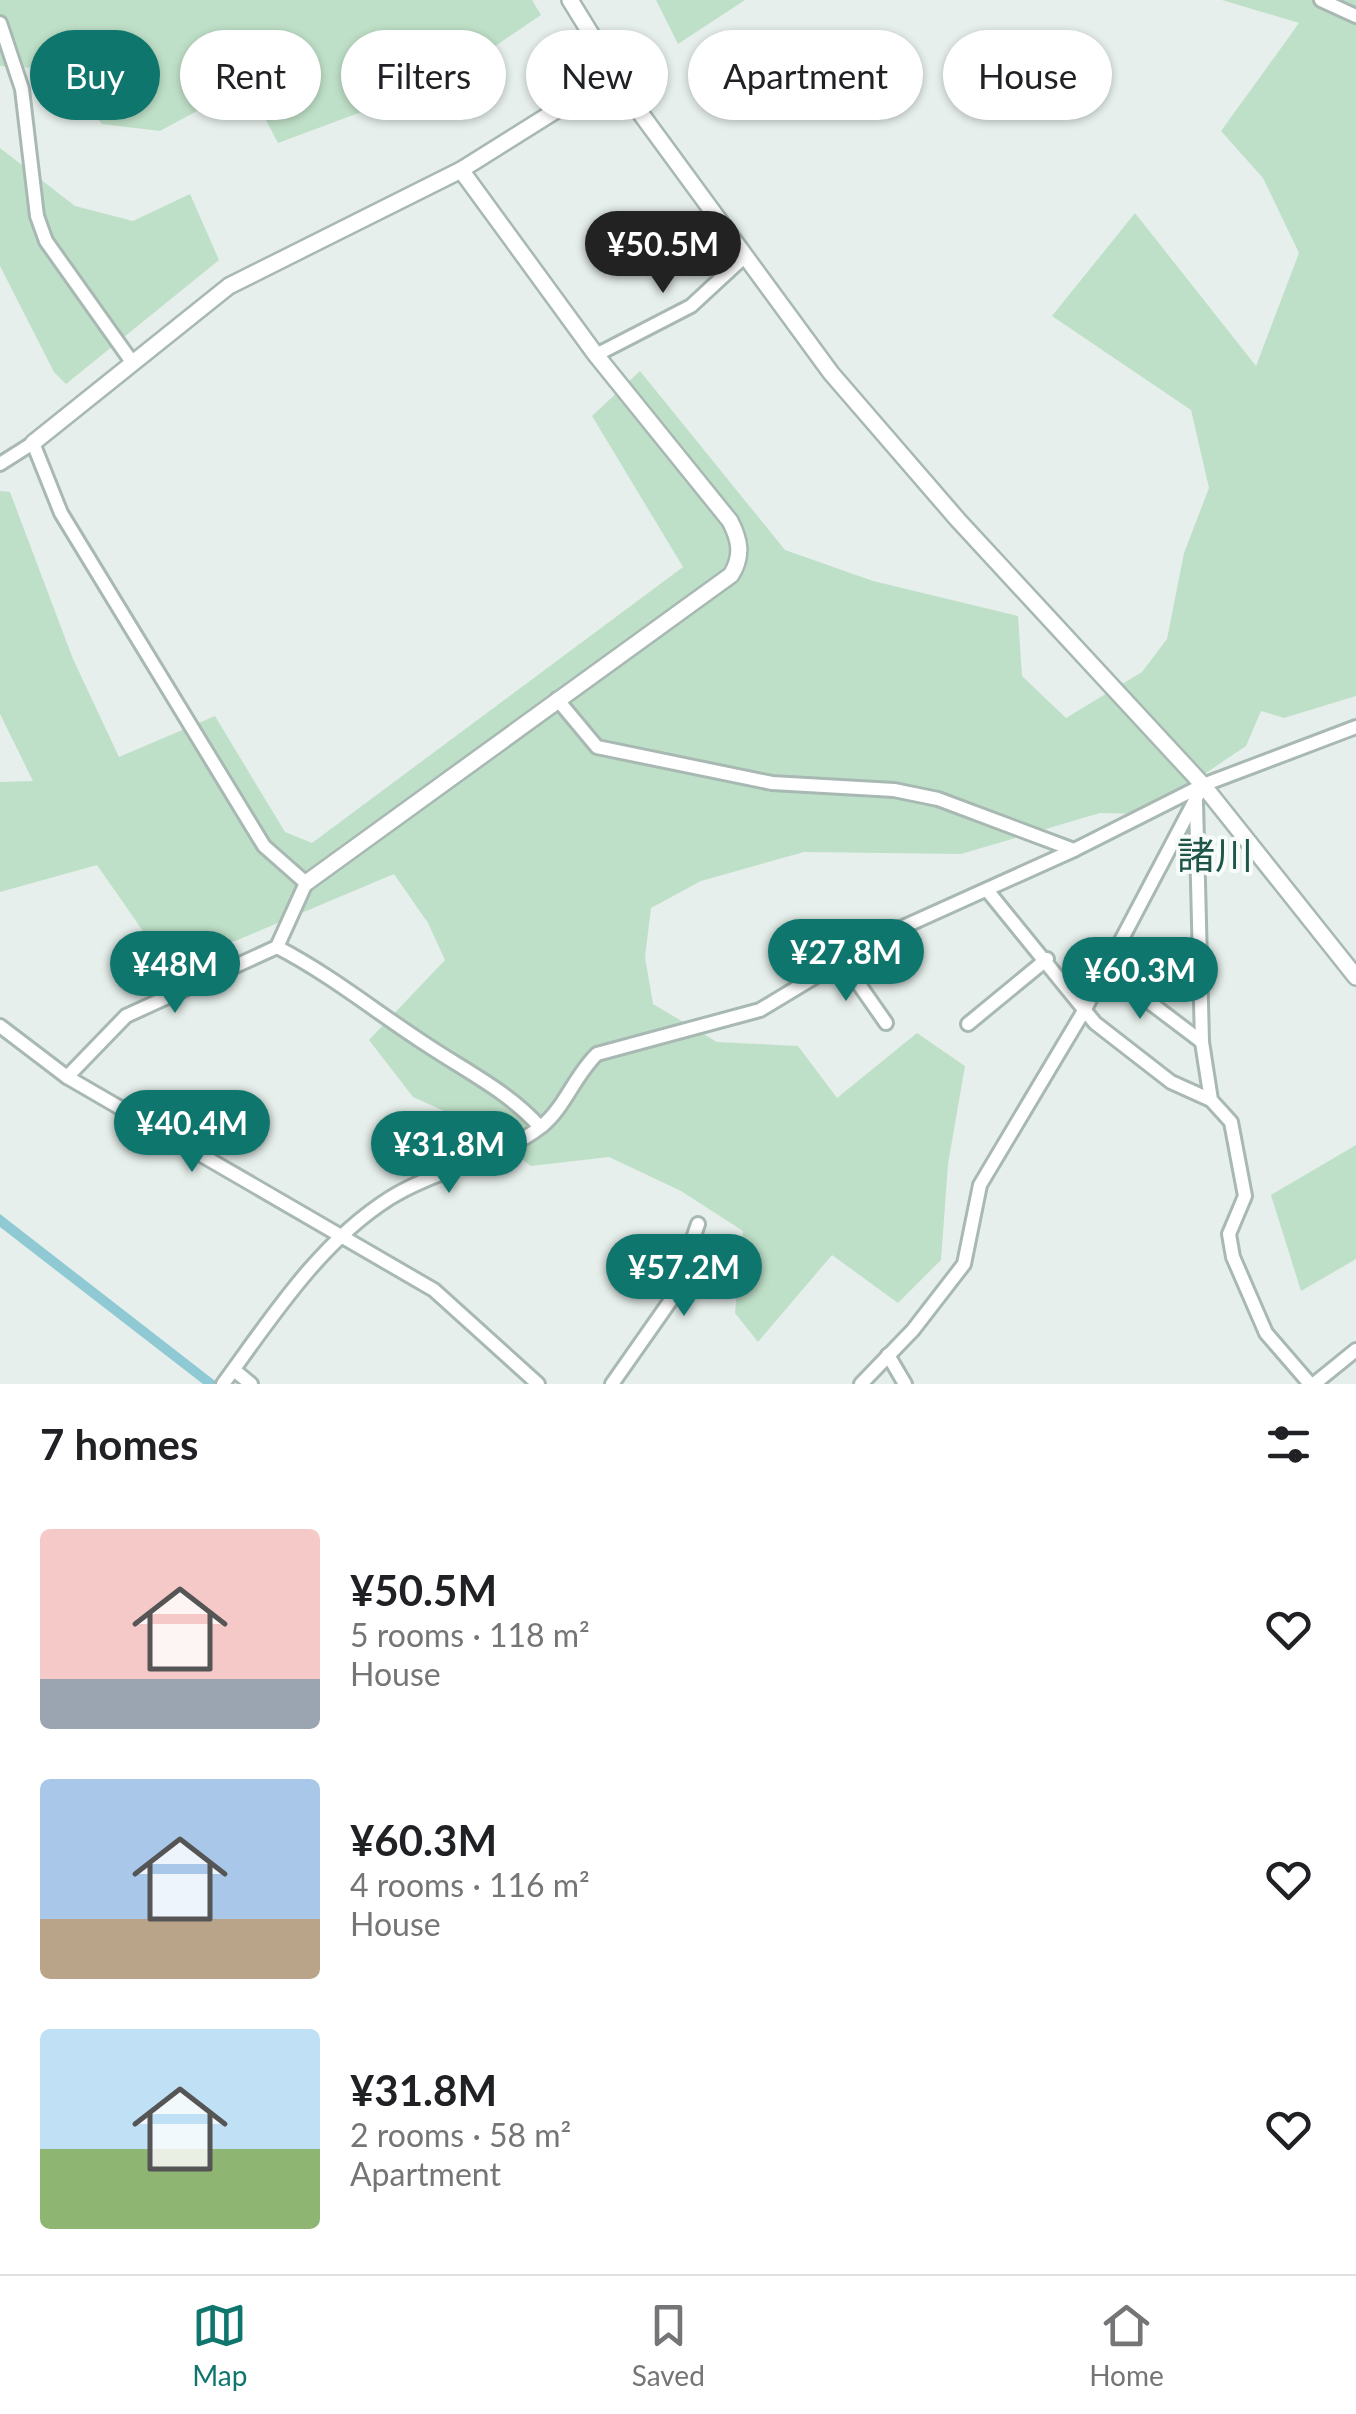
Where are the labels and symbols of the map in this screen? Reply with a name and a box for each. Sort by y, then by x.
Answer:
pin: ¥50.5M [582,211,744,296]
district label: 諸川 [1177,831,1253,877]
pin: ¥27.8M [765,919,927,1004]
pin: ¥48M [116,931,234,1016]
pin: ¥60.3M [1059,937,1221,1022]
pin: ¥40.4M [111,1090,273,1175]
pin: ¥31.8M [368,1111,530,1196]
pin: ¥57.2M [603,1234,765,1319]

